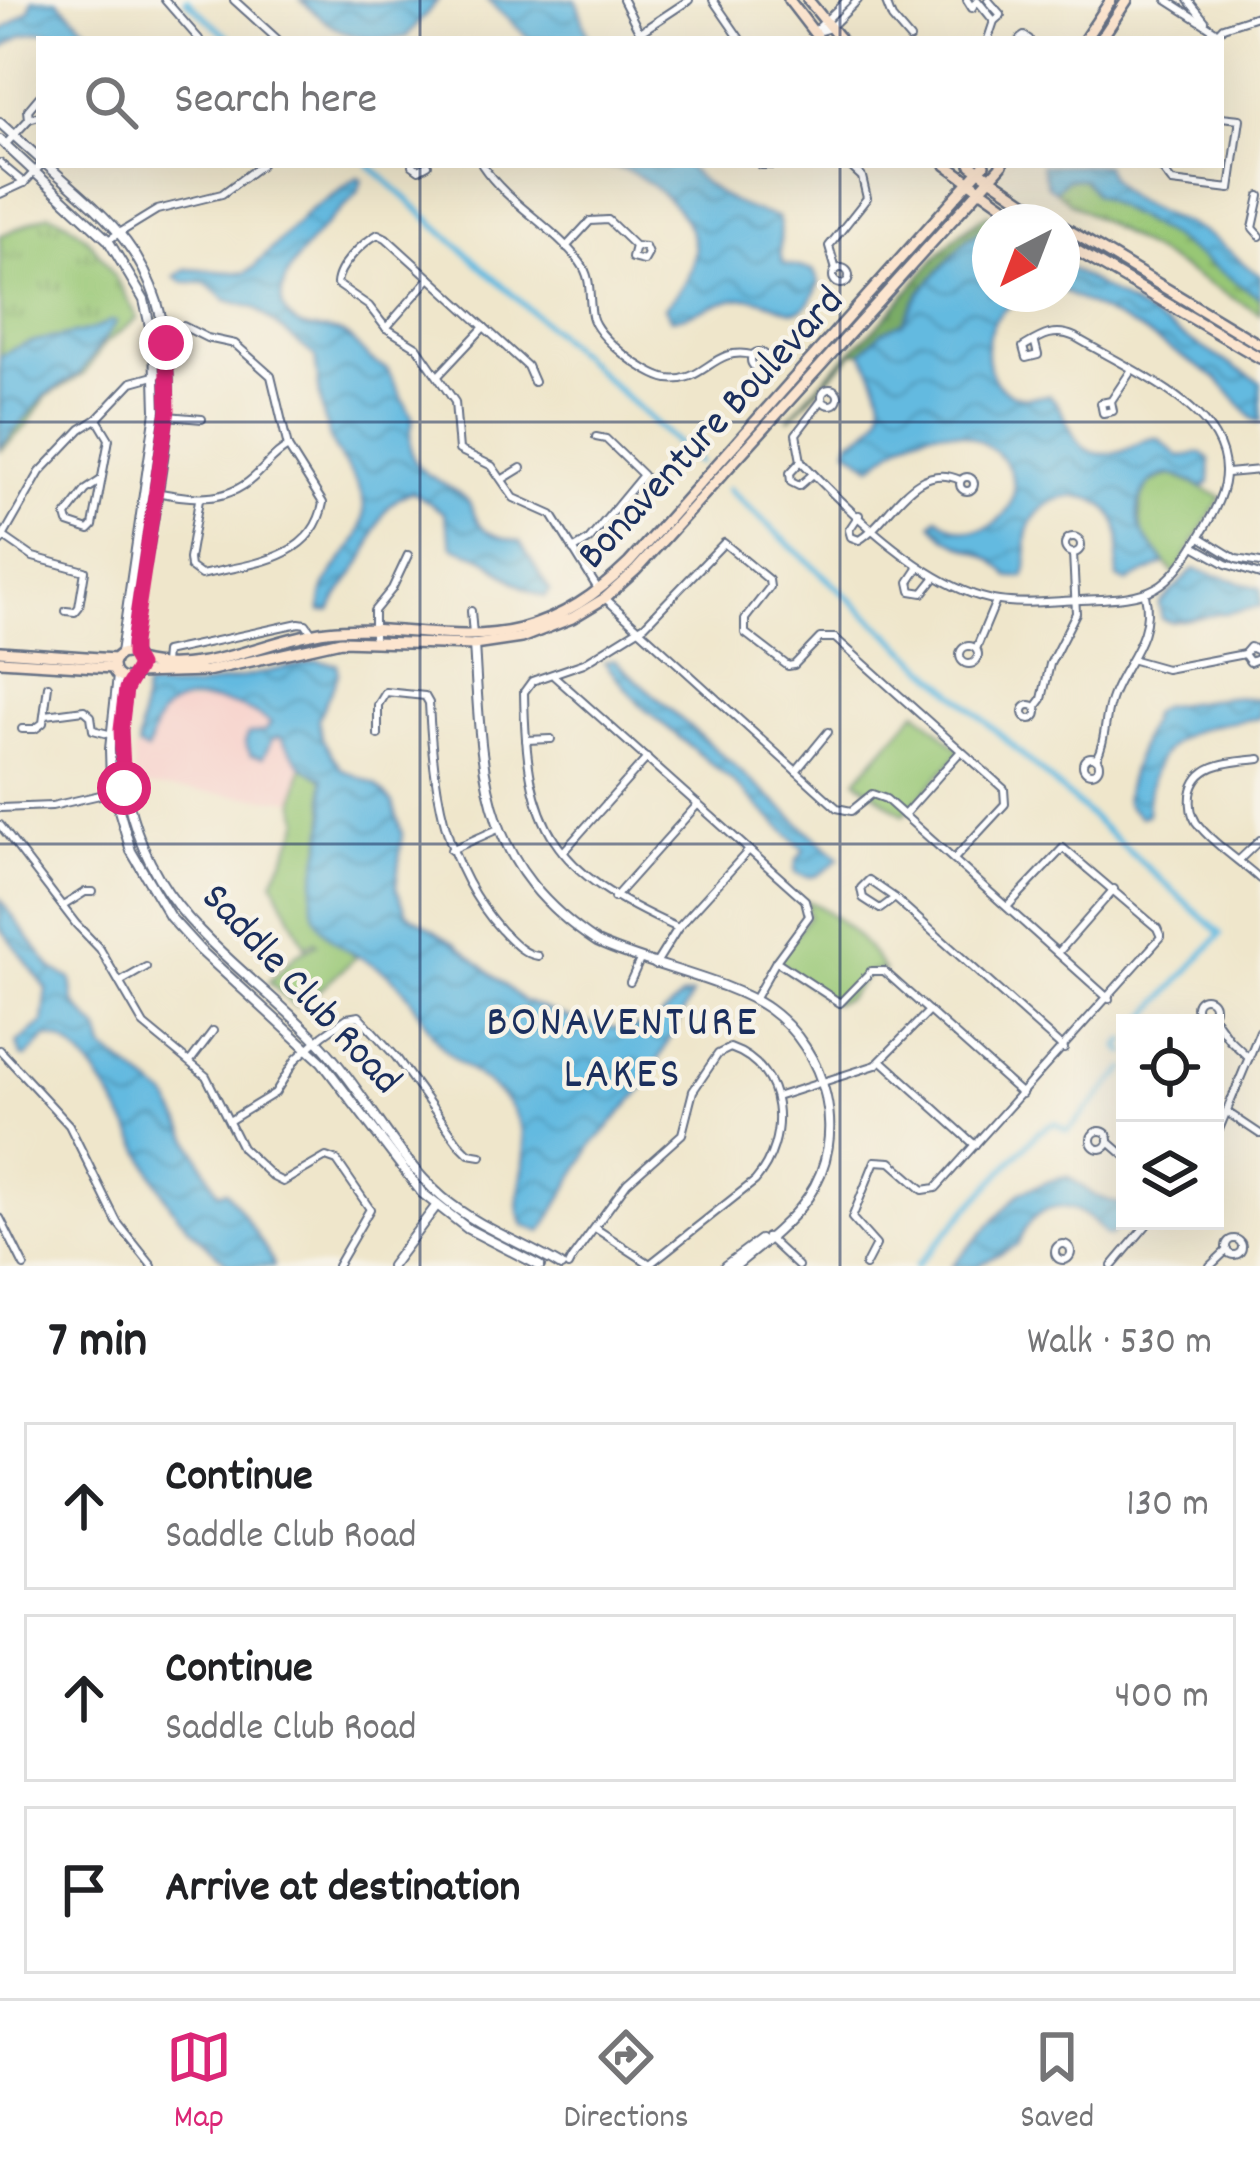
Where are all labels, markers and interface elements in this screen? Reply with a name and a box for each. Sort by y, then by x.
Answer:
search box [36,36,1224,168]
icon: search [78,69,144,135]
text: Search here [174,70,377,134]
north arrow [972,204,1080,312]
street label: Bonaventure Boulevard [566,275,860,585]
route end [139,316,193,370]
route start [97,761,151,815]
street label: Saddle Club Road [185,871,413,1111]
district label: BONAVENTURE LAKES [486,993,760,1109]
map controls [1116,1014,1224,1230]
button: locate [1116,1014,1224,1122]
button: layers [1116,1122,1224,1230]
text: 7 min [48,1308,147,1380]
text: Walk · 530 m [1027,1317,1212,1372]
text: Continue [165,1447,313,1511]
icon: ahead [51,1473,117,1539]
text: 130 m [1126,1479,1209,1534]
text: Saddle Club Road [165,1511,417,1566]
text: Continue [165,1639,313,1703]
icon: ahead [51,1665,117,1731]
text: 400 m [1115,1671,1209,1726]
text: Saddle Club Road [165,1703,417,1758]
icon: arrive [51,1857,117,1923]
text: Arrive at destination [165,1858,520,1922]
tab: Map [166,2024,232,2143]
tab: Directions [564,2024,689,2143]
tab: Saved [1020,2024,1094,2143]

